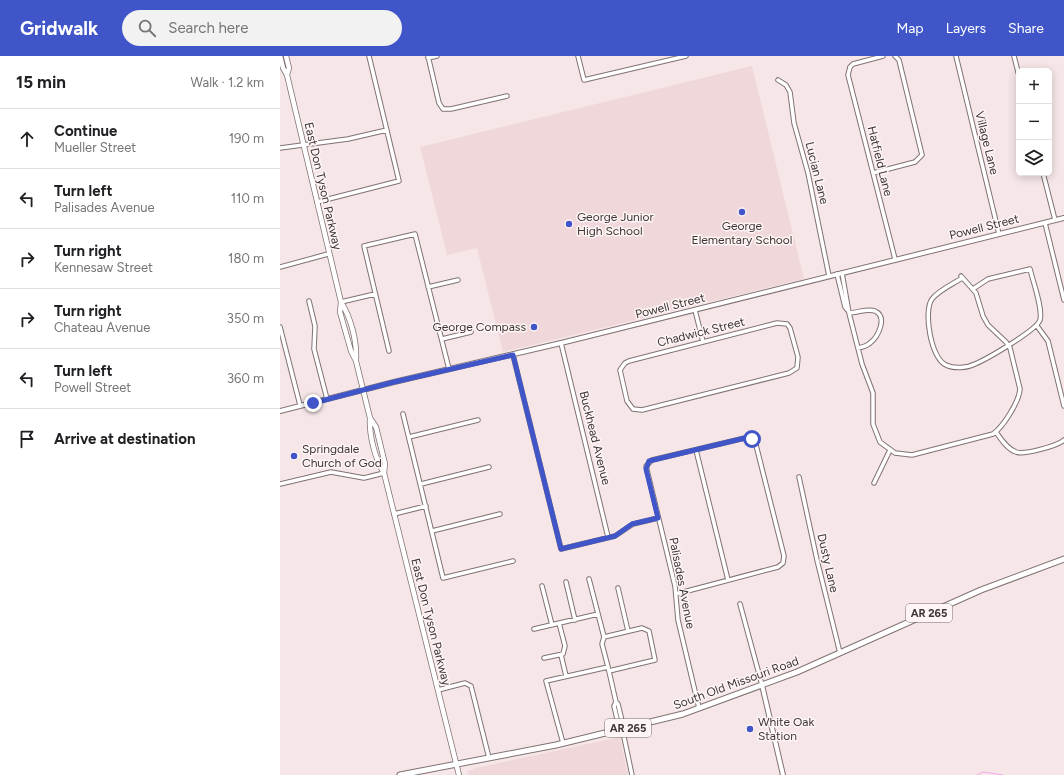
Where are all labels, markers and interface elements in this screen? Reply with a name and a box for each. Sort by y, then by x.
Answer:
search box [122,10,402,46]
text: Gridwalk [20,17,98,40]
icon: search [136,17,158,39]
text: Search here [168,19,248,37]
text: Map [896,20,924,37]
text: Layers [946,20,986,37]
text: Share [1008,20,1044,37]
map controls [1016,68,1052,176]
button: + [1016,68,1052,104]
text: 15 min [16,72,66,92]
text: Walk · 1.2 km [191,75,264,90]
button: − [1016,104,1052,140]
street label: Village Lane [972,110,1002,177]
street label: East Don Tyson Parkway [301,121,345,252]
text: Continue [54,122,117,140]
street label: Hatfield Lane [865,125,896,198]
icon: ahead [16,128,38,150]
text: 190 m [229,131,264,146]
text: Mueller Street [54,140,136,155]
street label: Lucian Lane [803,140,832,206]
button: layers [1016,140,1052,176]
text: Turn left [54,182,112,200]
icon: left [16,188,38,210]
text: 110 m [231,191,264,206]
text: Palisades Avenue [54,200,155,215]
marker: George Elementary School [737,207,747,217]
place label: George Junior High School [577,210,654,238]
street label: Powell Street [948,211,1021,242]
marker: George Junior High School [564,219,574,229]
place label: George Elementary School [692,219,792,247]
text: Turn right [54,242,122,260]
icon: right [16,248,38,270]
text: 180 m [228,251,264,266]
text: Kennesaw Street [54,260,153,275]
street label: Powell Street [634,290,707,321]
text: Turn right [54,302,122,320]
icon: right [16,308,38,330]
text: 350 m [227,311,264,326]
street label: Chadwick Street [656,314,747,350]
text: Chateau Avenue [54,320,150,335]
place label: George Compass [433,320,526,334]
marker: George Compass [529,322,539,332]
text: Turn left [54,362,112,380]
icon: left [16,368,38,390]
text: 360 m [227,371,264,386]
text: Powell Street [54,380,131,395]
street label: Buckhead Avenue [577,390,614,487]
route end [304,394,322,412]
icon: arrive [16,428,38,450]
text: Arrive at destination [54,430,195,448]
route start [743,430,761,448]
place label: Springdale Church of God [302,442,382,470]
marker: Springdale Church of God [289,451,299,461]
street label: Dusty Lane [814,532,842,594]
street label: Palisades Avenue [666,536,698,630]
street label: East Don Tyson Parkway [408,557,454,688]
road number: AR 265 [906,604,952,622]
street label: South Old Missouri Road [671,654,801,712]
place label: White Oak Station [758,715,814,743]
road number: AR 265 [605,719,651,737]
marker: White Oak Station [745,724,755,734]

